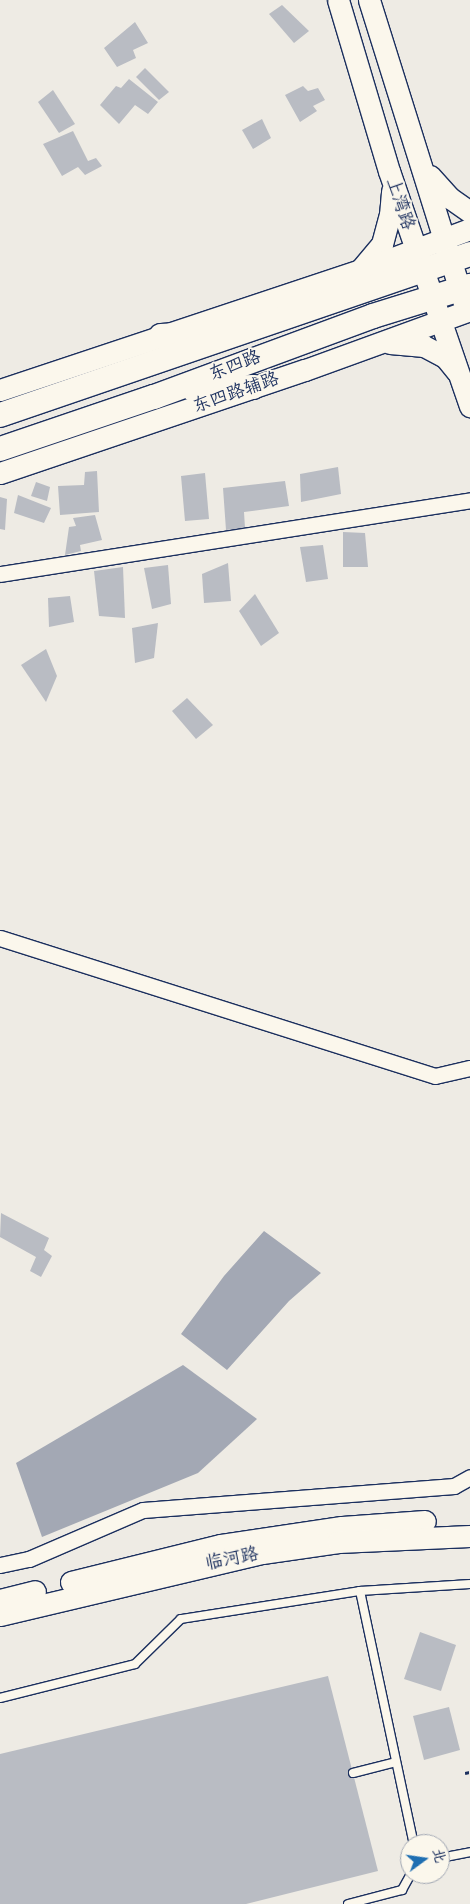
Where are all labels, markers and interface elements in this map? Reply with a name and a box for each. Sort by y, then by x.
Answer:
street label: 上湾路 [381,175,419,233]
street label: 东四路 [206,346,264,386]
street label: 东四路辅路 [190,368,282,418]
street label: 临河路 [203,1543,261,1575]
north arrow [400,1834,450,1884]
text: 北 [429,1847,449,1864]

